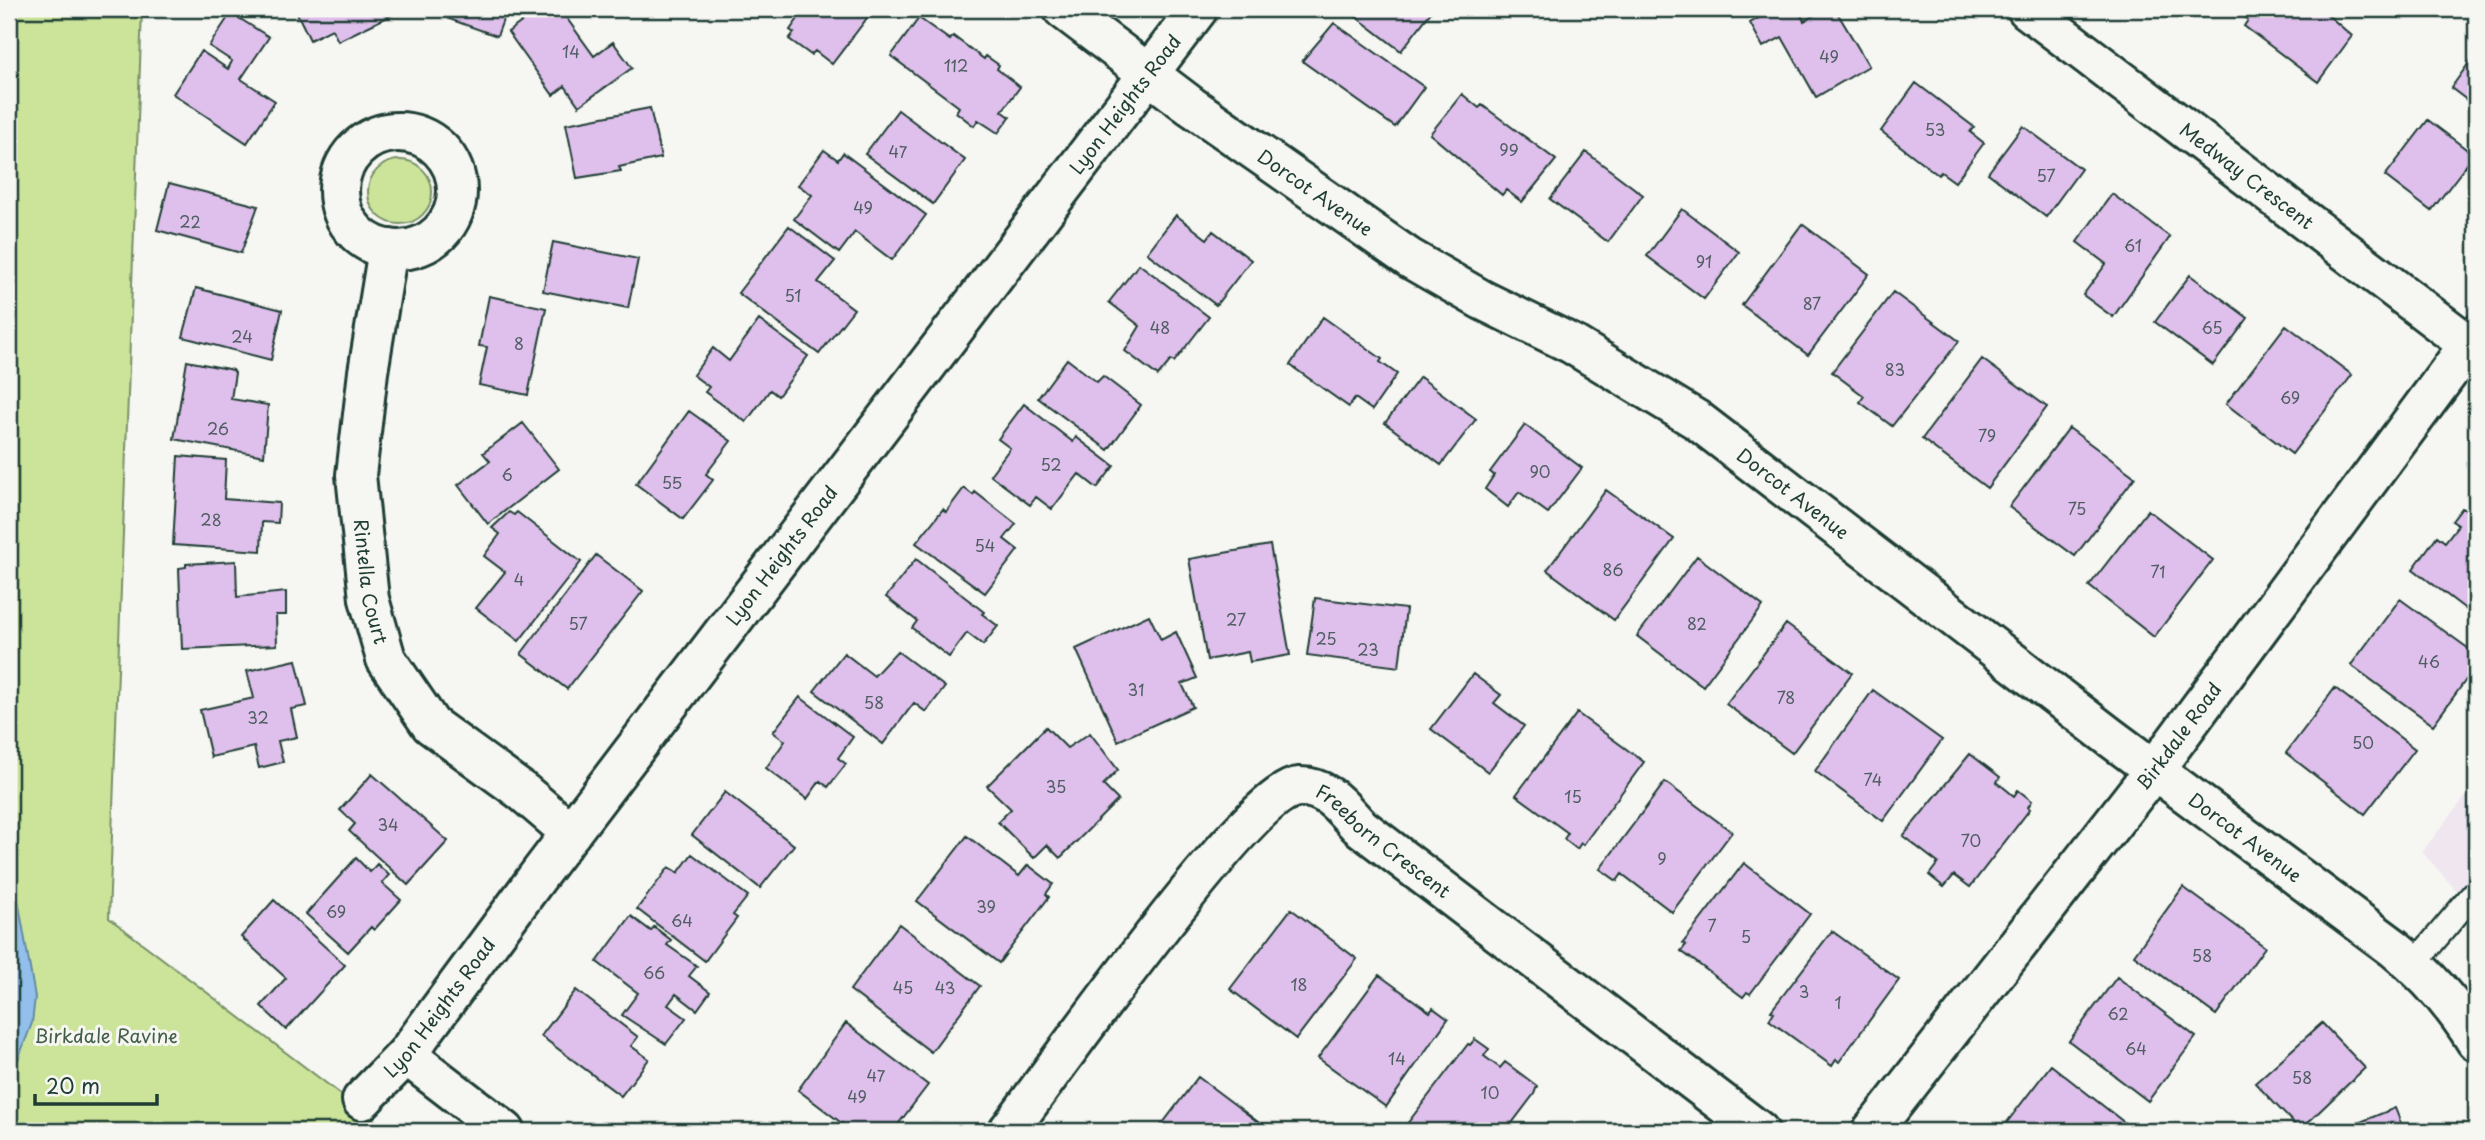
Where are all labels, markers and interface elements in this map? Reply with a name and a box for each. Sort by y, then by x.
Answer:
street label: Lyon Heights Road [1062,28,1187,180]
house number: 14 [562,39,580,63]
house number: 49 [1819,44,1839,68]
house number: 112 [944,53,968,77]
street label: Medway Crescent [2174,115,2320,235]
house number: 53 [1925,117,1945,141]
house number: 99 [1499,137,1519,161]
house number: 47 [889,139,908,163]
street label: Dorcot Avenue [1252,142,1379,242]
house number: 57 [2036,163,2056,187]
house number: 49 [853,195,873,219]
house number: 22 [179,209,201,233]
house number: 61 [2124,233,2142,257]
house number: 91 [1696,249,1712,273]
house number: 51 [784,283,802,307]
house number: 87 [1803,291,1821,315]
house number: 48 [1150,315,1170,339]
house number: 65 [2201,315,2223,339]
house number: 24 [231,324,253,348]
house number: 8 [514,331,524,355]
house number: 83 [1885,357,1905,381]
house number: 69 [2280,385,2300,409]
house number: 26 [207,416,229,440]
house number: 79 [1978,423,1996,447]
street label: Dorcot Avenue [1731,441,1856,545]
house number: 52 [1040,452,1062,476]
house number: 90 [1529,459,1551,483]
house number: 6 [501,462,513,486]
house number: 55 [662,470,682,494]
street label: Lyon Heights Road [719,479,844,631]
house number: 75 [2068,496,2086,520]
house number: 28 [200,507,222,531]
street label: Rintella Court [348,517,396,647]
house number: 54 [975,533,995,557]
house number: 86 [1603,557,1623,581]
house number: 71 [2151,559,2166,583]
house number: 4 [514,567,524,591]
house number: 27 [1226,607,1246,631]
house number: 57 [568,611,588,635]
house number: 82 [1687,611,1707,635]
house number: 25 [1315,626,1337,650]
house number: 23 [1357,637,1379,661]
house number: 46 [2418,649,2440,673]
street label: Birkdale Road [2129,676,2227,795]
house number: 31 [1128,677,1144,701]
house number: 78 [1777,685,1795,709]
house number: 58 [864,690,884,714]
house number: 32 [247,705,269,729]
house number: 50 [2352,730,2374,754]
house number: 74 [1864,767,1882,791]
house number: 35 [1046,774,1066,798]
street label: Freeborn Crescent [1311,776,1457,904]
house number: 15 [1564,784,1582,808]
street label: Dorcot Avenue [2183,785,2308,888]
house number: 34 [377,812,399,836]
house number: 70 [1961,828,1981,852]
house number: 9 [1657,846,1667,870]
house number: 39 [976,894,996,918]
house number: 69 [326,899,346,923]
house number: 64 [671,908,693,932]
house number: 7 [1707,913,1717,937]
house number: 5 [1741,924,1751,948]
street label: Lyon Heights Road [377,931,501,1083]
house number: 58 [2192,943,2212,967]
house number: 66 [643,960,665,984]
house number: 18 [1290,972,1308,996]
house number: 45 [893,975,913,999]
house number: 43 [935,975,955,999]
house number: 3 [1799,979,1809,1003]
house number: 1 [1834,990,1842,1014]
house number: 62 [2107,1001,2129,1025]
park label: Birkdale Ravine [34,1021,178,1049]
house number: 64 [2125,1036,2147,1060]
house number: 14 [1388,1046,1406,1070]
scale bar [35,1063,158,1107]
house number: 47 [867,1063,886,1087]
house number: 58 [2292,1065,2312,1089]
text: 20 m [46,1069,100,1101]
house number: 10 [1481,1080,1499,1104]
house number: 49 [847,1084,867,1108]

